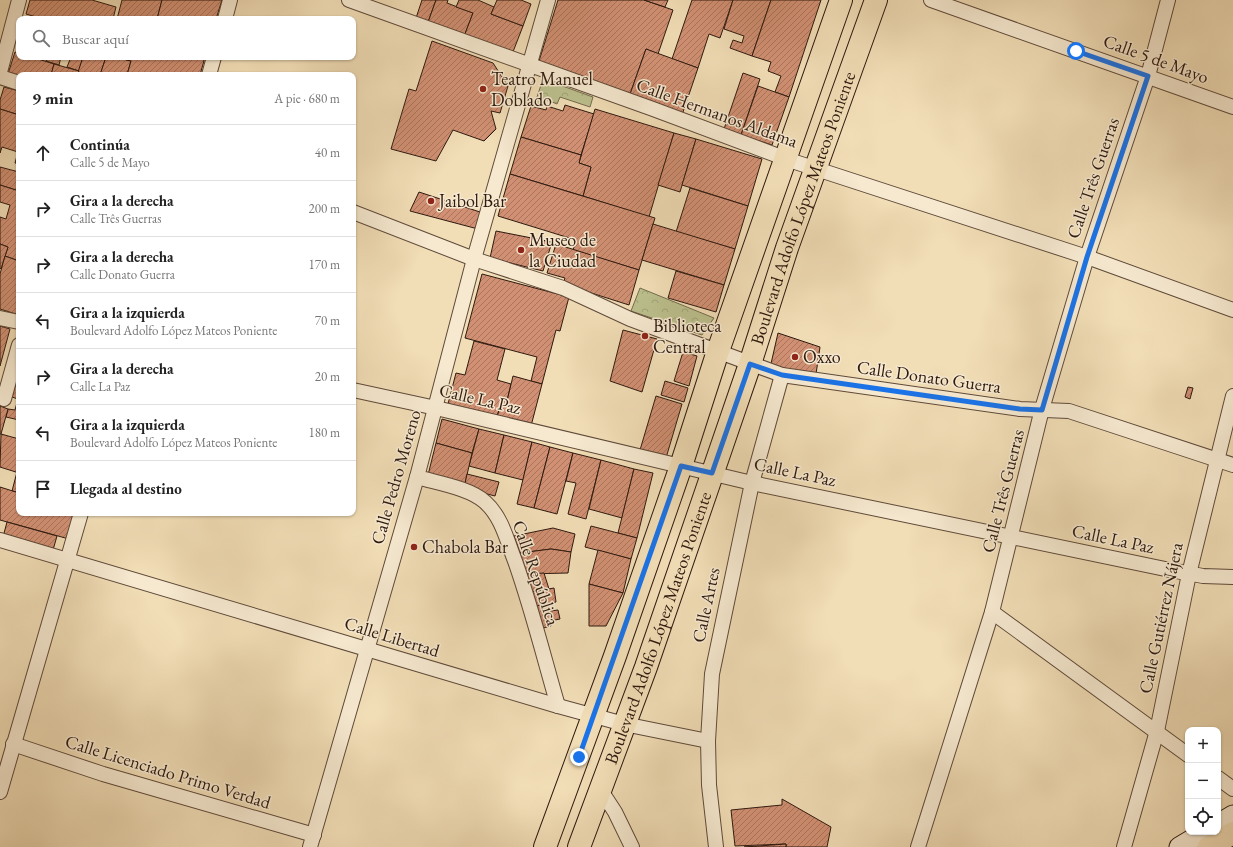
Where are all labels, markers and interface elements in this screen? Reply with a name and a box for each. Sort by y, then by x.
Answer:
search box [16,16,356,60]
icon: search [30,27,52,49]
text: Buscar aquí [62,29,129,48]
street label: Calle 5 de Mayo [1100,29,1212,88]
route start [1067,42,1085,60]
place label: Teatro Manuel Doblado [491,67,593,111]
street label: Boulevard Adolfo López Mateos Poniente [745,68,860,348]
street label: Calle Hermanos Aldama [633,73,802,153]
marker: Teatro Manuel Doblado [478,84,488,94]
text: 9 min [32,87,73,109]
text: A pie · 680 m [274,90,340,107]
street label: Calle Três Guerras [1061,114,1124,241]
text: Continúa [70,135,130,154]
icon: ahead [32,142,54,164]
text: 40 m [315,144,340,161]
text: Calle 5 de Mayo [70,154,150,171]
place label: Jaibol Bar [437,189,506,212]
text: Gira a la derecha [70,191,174,210]
marker: Jaibol Bar [426,196,436,206]
icon: right [32,198,54,220]
text: 200 m [309,200,340,217]
text: Calle Três Guerras [70,210,161,227]
place label: Museo de la Ciudad [529,228,597,272]
marker: Museo de la Ciudad [516,245,526,255]
text: Gira a la derecha [70,247,174,266]
icon: right [32,254,54,276]
text: 170 m [309,256,340,273]
text: Calle Donato Guerra [70,266,175,283]
text: Gira a la izquierda [70,303,185,322]
icon: left [32,310,54,332]
text: 70 m [315,312,340,329]
place label: Biblioteca Central [653,314,722,358]
text: Boulevard Adolfo López Mateos Poniente [70,322,277,339]
marker: Biblioteca Central [640,331,650,341]
place label: Oxxo [803,345,841,368]
marker: Oxxo [790,352,800,362]
street label: Calle Donato Guerra [855,355,1003,398]
text: Gira a la derecha [70,359,174,378]
icon: right [32,366,54,388]
text: 20 m [315,368,340,385]
text: Calle La Paz [70,378,130,395]
street label: Calle La Paz [437,378,523,419]
street label: Calle Pedro Moreno [365,407,426,547]
text: Gira a la izquierda [70,415,185,434]
icon: left [32,422,54,444]
text: 180 m [309,424,340,441]
street label: Calle Três Guerras [976,427,1029,555]
text: Boulevard Adolfo López Mateos Poniente [70,434,277,451]
street label: Calle La Paz [752,452,838,491]
icon: arrive [32,478,54,500]
text: Llegada al destino [70,479,182,498]
street label: Boulevard Adolfo López Mateos Poniente [599,488,716,767]
street label: Calle República [508,517,565,629]
street label: Calle La Paz [1070,519,1156,558]
place label: Chabola Bar [422,535,508,558]
street label: Calle Gutiérrez Nájera [1133,539,1188,696]
marker: Chabola Bar [409,542,419,552]
street label: Calle Artes [686,565,725,645]
street label: Calle Libertad [342,611,443,662]
map controls [1185,727,1221,835]
button: + [1185,727,1221,763]
street label: Calle Licenciado Primo Verdad [63,729,275,814]
route end [570,748,588,766]
button: − [1185,763,1221,799]
button: locate [1185,799,1221,835]

